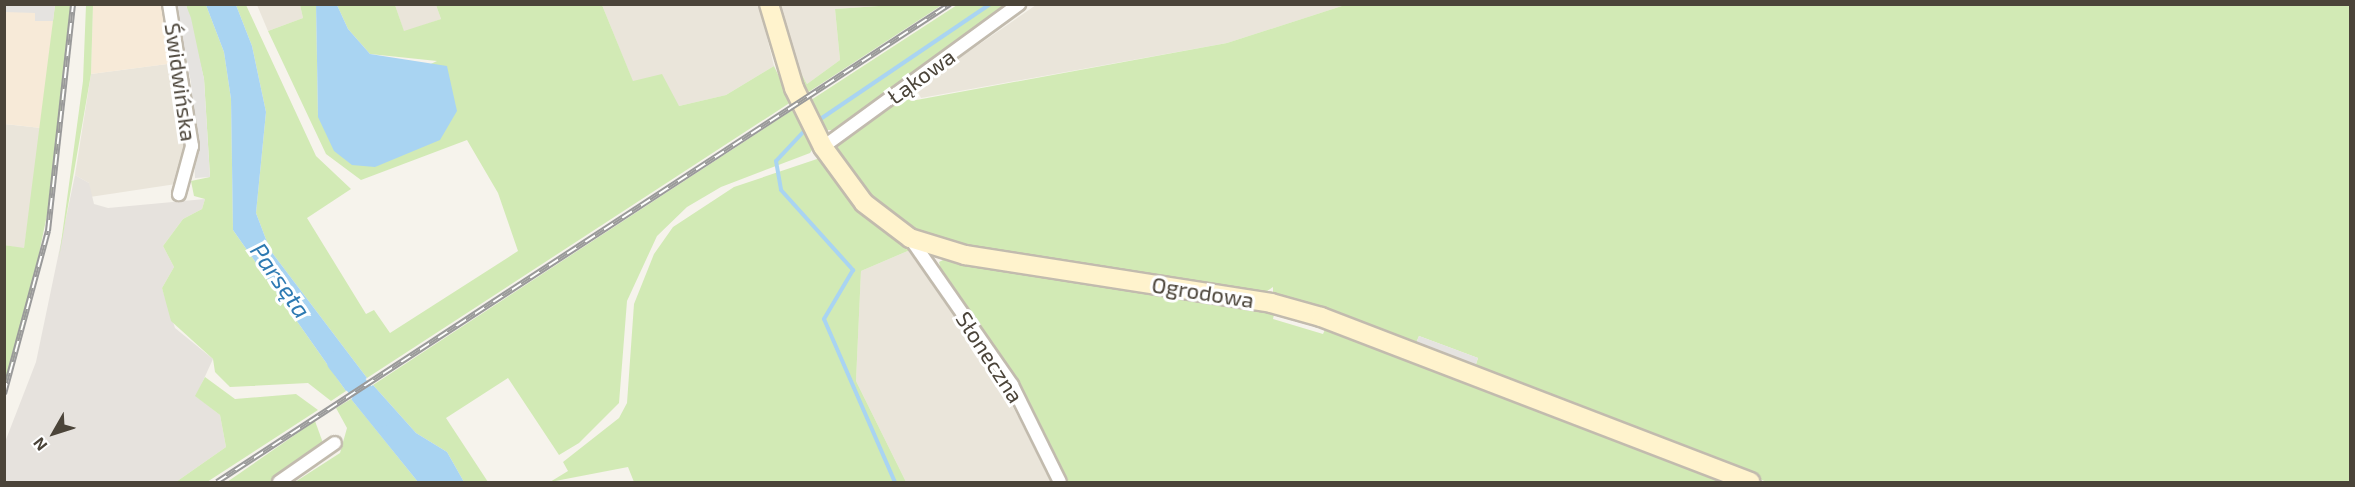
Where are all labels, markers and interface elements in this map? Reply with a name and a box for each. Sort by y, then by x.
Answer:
street label: Świdwińska [160,21,202,143]
street label: Łąkowa [882,43,960,109]
water label: Parsęta [245,237,317,323]
street label: Ogrodowa [1150,271,1256,313]
street label: Słoneczna [951,306,1029,408]
north arrow [24,403,84,463]
text: N [29,434,51,455]

